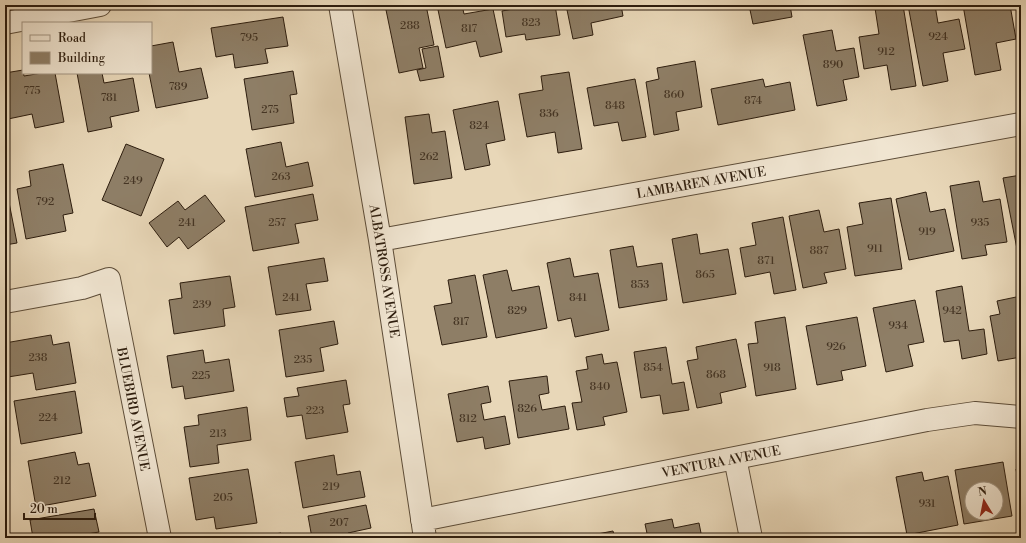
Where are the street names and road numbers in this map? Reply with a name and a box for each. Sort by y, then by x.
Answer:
street label: LAMBAREN AVENUE [635,164,767,202]
street label: ALBATROSS AVENUE [365,202,402,339]
street label: BLUEBIRD AVENUE [113,345,153,472]
street label: VENTURA AVENUE [659,443,782,482]

